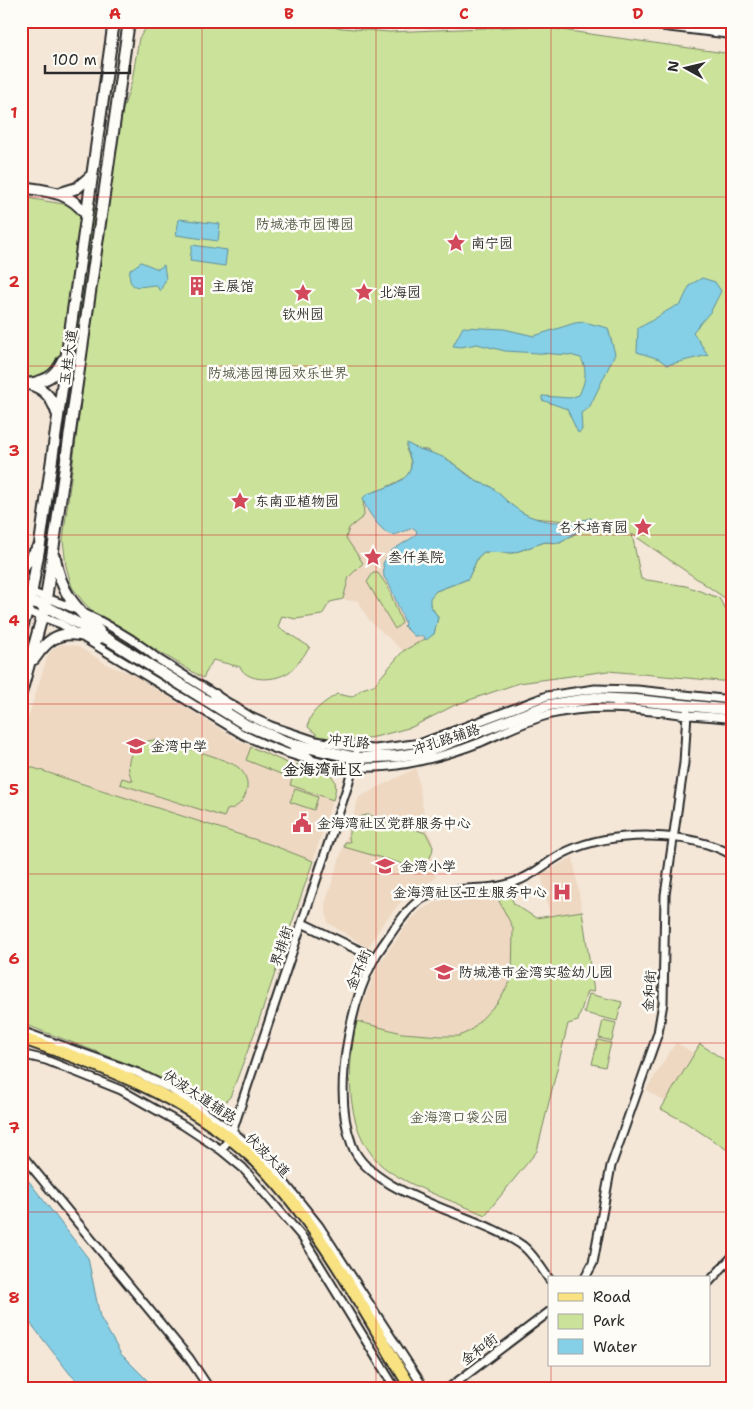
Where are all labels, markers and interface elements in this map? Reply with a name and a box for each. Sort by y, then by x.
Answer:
text: A [109,3,121,24]
text: B [284,3,294,24]
text: C [459,3,469,24]
text: D [632,3,644,24]
scale bar [45,42,130,74]
north arrow [660,42,710,92]
text: 100 m [52,50,97,70]
text: N [663,59,683,73]
text: 1 [10,102,18,123]
park label: 防城港市园博园 [256,215,354,233]
place icon: 南宁园 [445,232,467,254]
place label: 南宁园 [471,234,513,252]
text: 2 [8,271,20,292]
building icon: 主展馆 [186,275,208,297]
place label: 主展馆 [212,277,254,295]
place icon: 北海园 [353,281,375,303]
place icon: 钦州园 [292,282,314,304]
place label: 北海园 [379,283,421,301]
place label: 钦州园 [282,305,324,323]
street label: 玉桂大道 [55,328,81,386]
park label: 防城港园博园欢乐世界 [208,364,348,382]
text: 3 [8,440,20,461]
place icon: 东南亚植物园 [229,490,251,512]
place label: 东南亚植物园 [255,492,339,510]
place icon: 名木培育园 [632,516,654,538]
place label: 名木培育园 [558,518,628,536]
place icon: 叁仟美院 [362,546,384,568]
place label: 叁仟美院 [388,548,444,566]
text: 4 [8,610,20,631]
street label: 冲孔路辅路 [410,720,482,758]
street label: 冲孔路 [327,730,371,752]
school or university icon: 金湾中学 [125,735,147,757]
place label: 金湾中学 [151,737,207,755]
district label: 金海湾社区 [283,759,363,780]
text: 5 [9,779,19,800]
public building icon: 金海湾社区党群服务中心 [291,812,313,834]
place label: 金海湾社区党群服务中心 [317,814,471,832]
school or university icon: 金湾小学 [374,855,396,877]
place label: 金湾小学 [400,857,456,875]
hospital icon: 金海湾社区卫生服务中心 [551,881,573,903]
place label: 金海湾社区卫生服务中心 [393,883,547,901]
street label: 界排街 [266,923,296,969]
street label: 金环街 [342,947,374,993]
text: 6 [8,948,20,969]
school or university icon: 防城港市金湾实验幼儿园 [433,961,455,983]
place label: 防城港市金湾实验幼儿园 [459,963,613,981]
street label: 金和街 [639,969,659,1013]
street label: 伏波大道辅路 [160,1066,240,1126]
park label: 金海湾口袋公园 [410,1108,508,1126]
text: 7 [8,1117,20,1138]
street label: 伏波大道 [242,1129,294,1181]
legend [548,1276,710,1366]
text: 8 [8,1287,20,1308]
text: Road [593,1287,631,1307]
text: Park [593,1311,625,1331]
street label: 金和街 [457,1329,501,1369]
text: Water [593,1337,637,1357]

